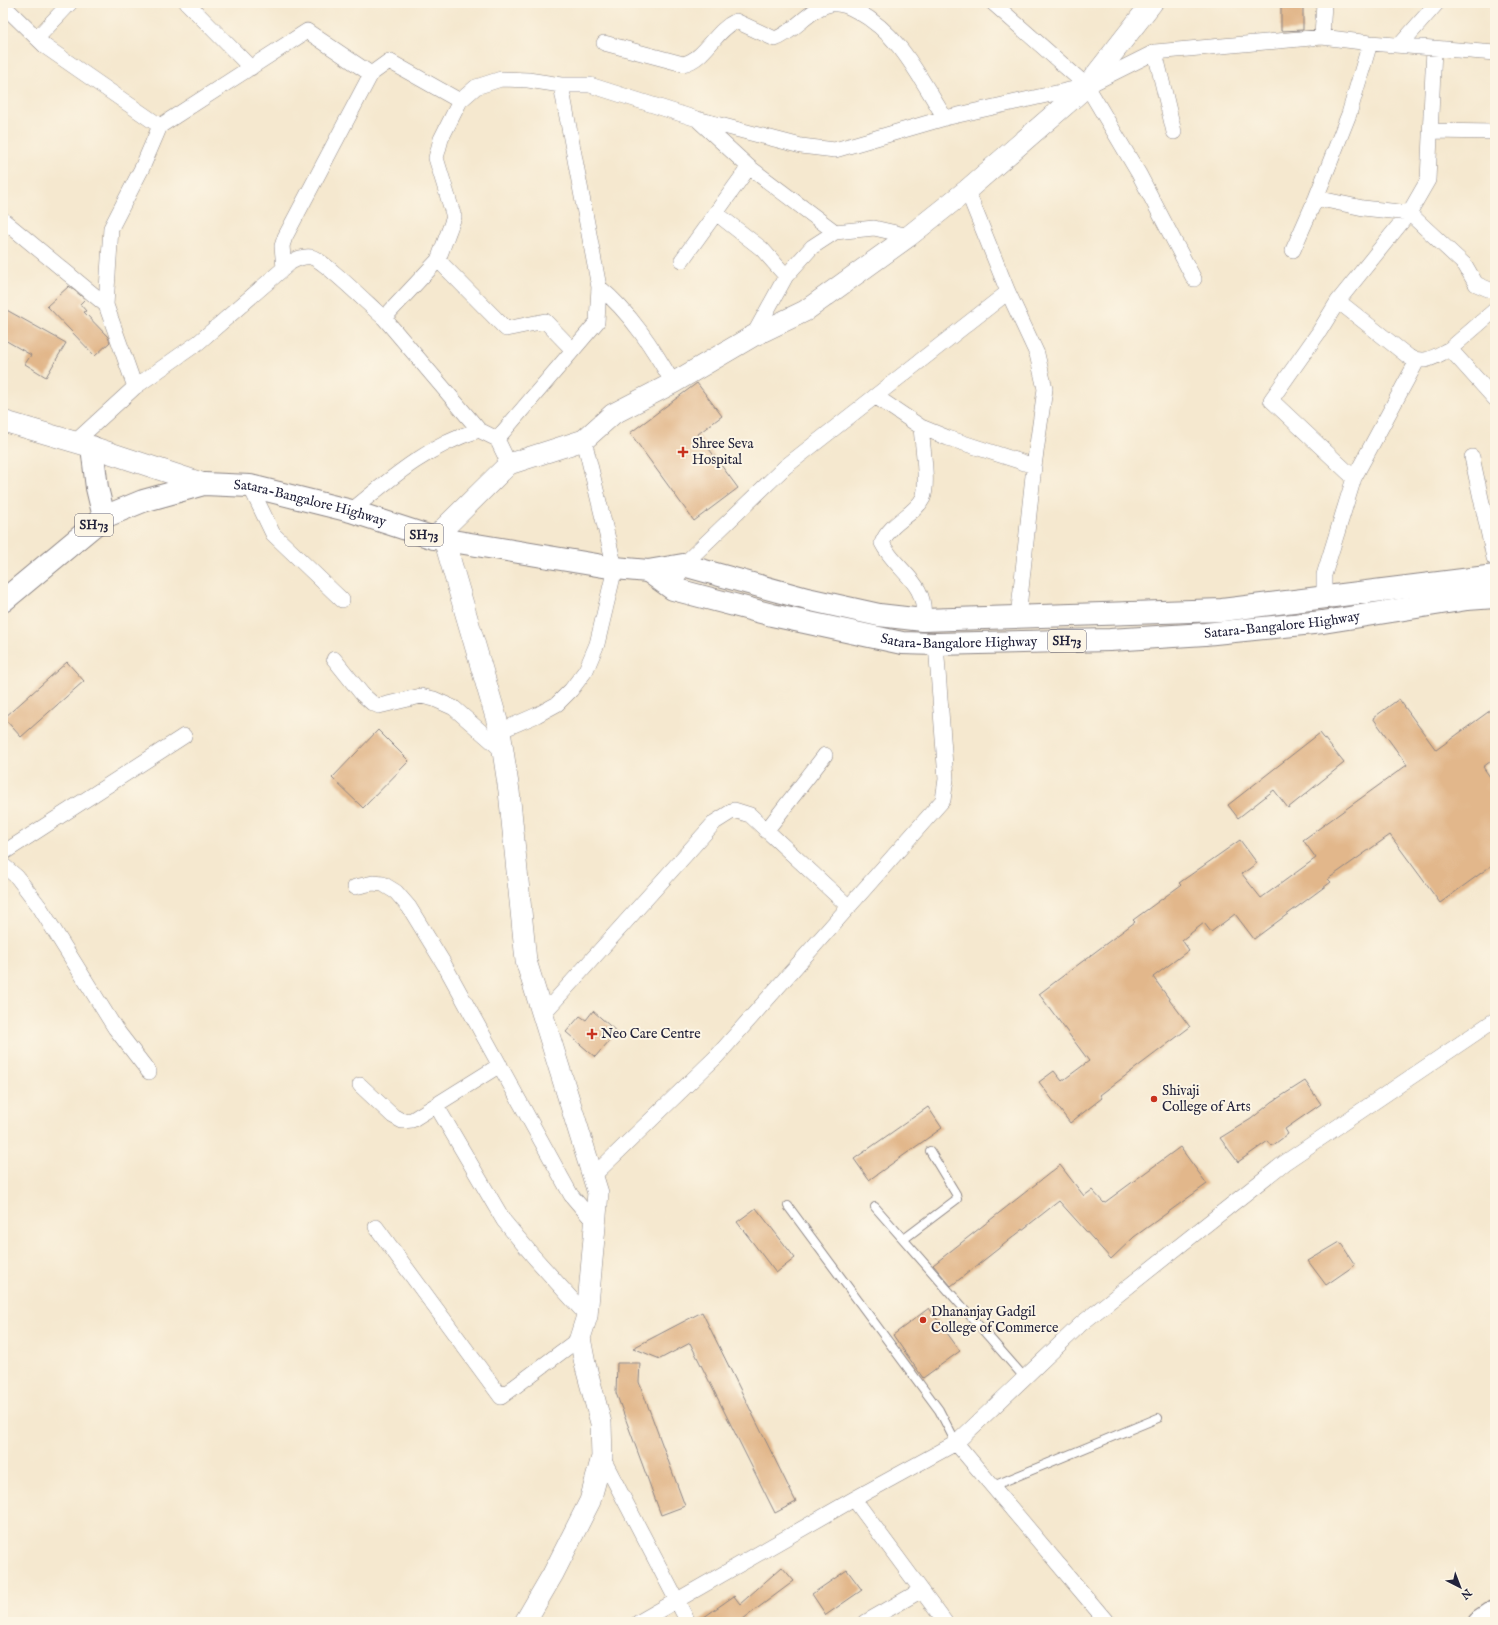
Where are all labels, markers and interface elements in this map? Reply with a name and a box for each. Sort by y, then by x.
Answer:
place label: Shree Seva Hospital [692,435,754,469]
marker: Shree Seva Hospital [677,446,689,458]
street label: Satara-Bangalore Highway [233,476,389,531]
road number: SH73 [75,514,113,536]
road number: SH73 [405,524,443,546]
street label: Satara-Bangalore Highway [1203,607,1361,643]
street label: Satara-Bangalore Highway [879,630,1038,653]
road number: SH73 [1048,630,1086,652]
place label: Neo Care Centre [601,1025,701,1043]
marker: Neo Care Centre [586,1028,598,1040]
place label: Shivaji College of Arts [1162,1082,1251,1116]
marker: Shivaji College of Arts [1149,1094,1159,1104]
place label: Dhananjay Gadgil College of Commerce [931,1303,1059,1337]
marker: Dhananjay Gadgil College of Commerce [918,1315,928,1325]
north arrow [1440,1567,1480,1607]
text: N [1457,1585,1475,1602]

